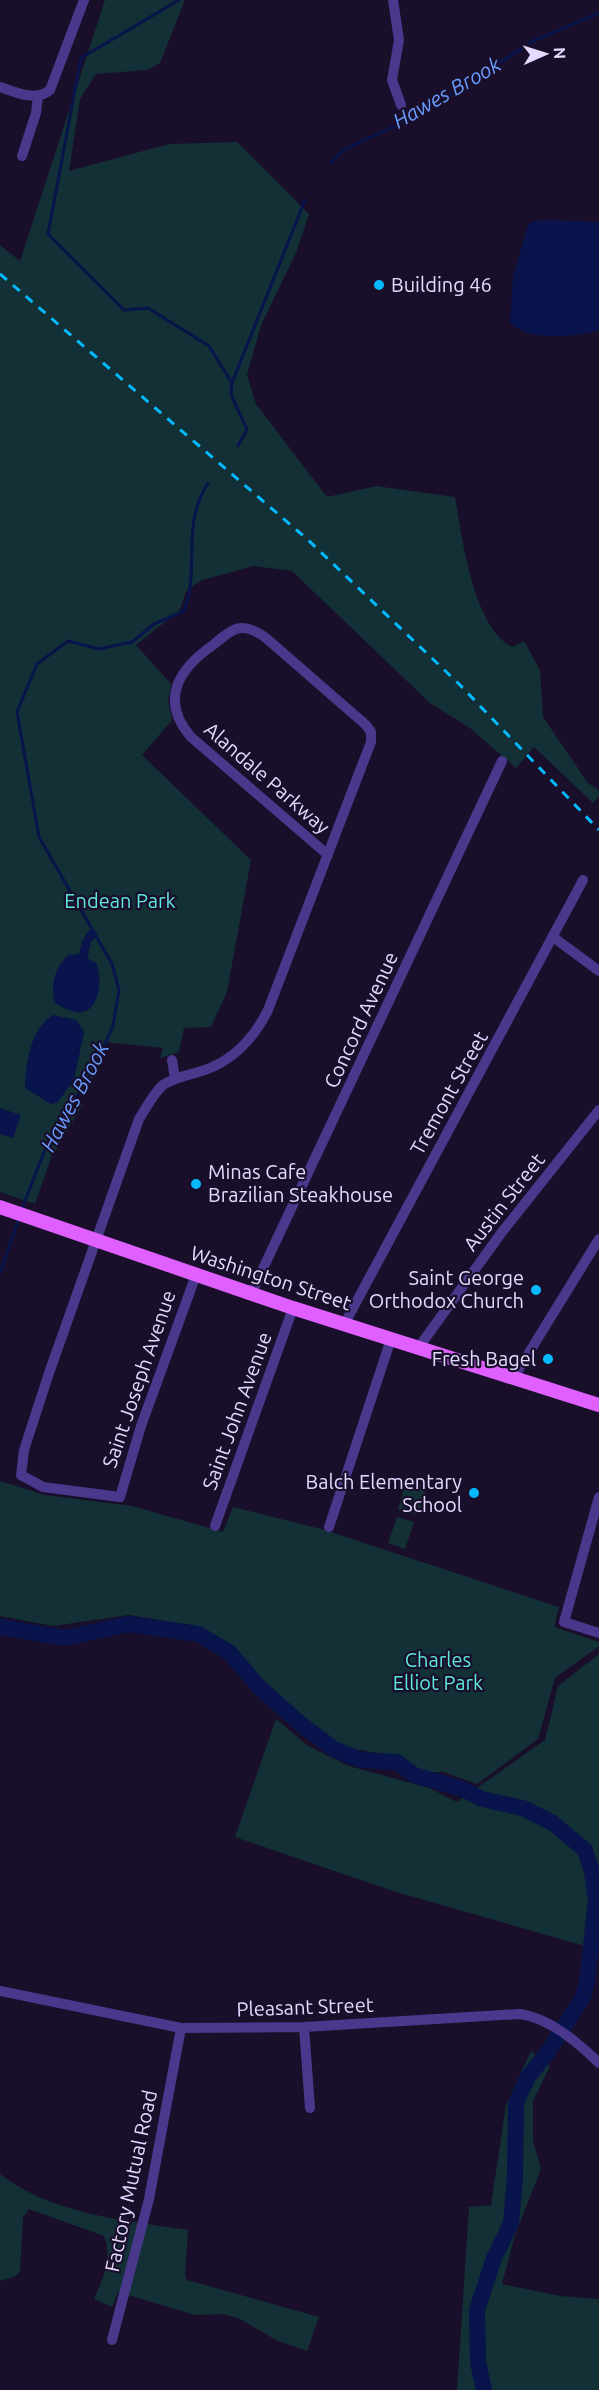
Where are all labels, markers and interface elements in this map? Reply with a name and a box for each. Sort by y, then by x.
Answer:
north arrow [515,24,575,84]
text: N [551,47,569,60]
water label: Hawes Brook [388,51,505,133]
place label: Building 46 [391,273,492,296]
marker: Building 46 [372,278,386,292]
street label: Alandale Parkway [200,717,335,838]
park label: Endean Park [64,889,176,912]
street label: Concord Avenue [319,948,402,1092]
street label: Tremont Street [405,1027,492,1159]
water label: Hawes Brook [35,1037,113,1155]
street label: Austin Street [458,1148,549,1255]
place label: Minas Cafe Brazilian Steakhouse [208,1160,393,1206]
marker: Minas Cafe Brazilian Steakhouse [189,1177,203,1191]
street label: Washington Street [188,1241,355,1314]
place label: Saint George Orthodox Church [369,1266,524,1312]
marker: Saint George Orthodox Church [529,1283,543,1297]
street label: Saint Joseph Avenue [97,1287,180,1470]
street label: Saint John Avenue [197,1329,276,1493]
place label: Fresh Bagel [432,1347,536,1370]
marker: Fresh Bagel [541,1352,555,1366]
place label: Balch Elementary School [306,1470,462,1516]
marker: Balch Elementary School [467,1486,481,1500]
park label: Charles Elliot Park [393,1648,483,1694]
street label: Pleasant Street [236,1993,374,2020]
street label: Factory Mutual Road [100,2088,161,2274]

